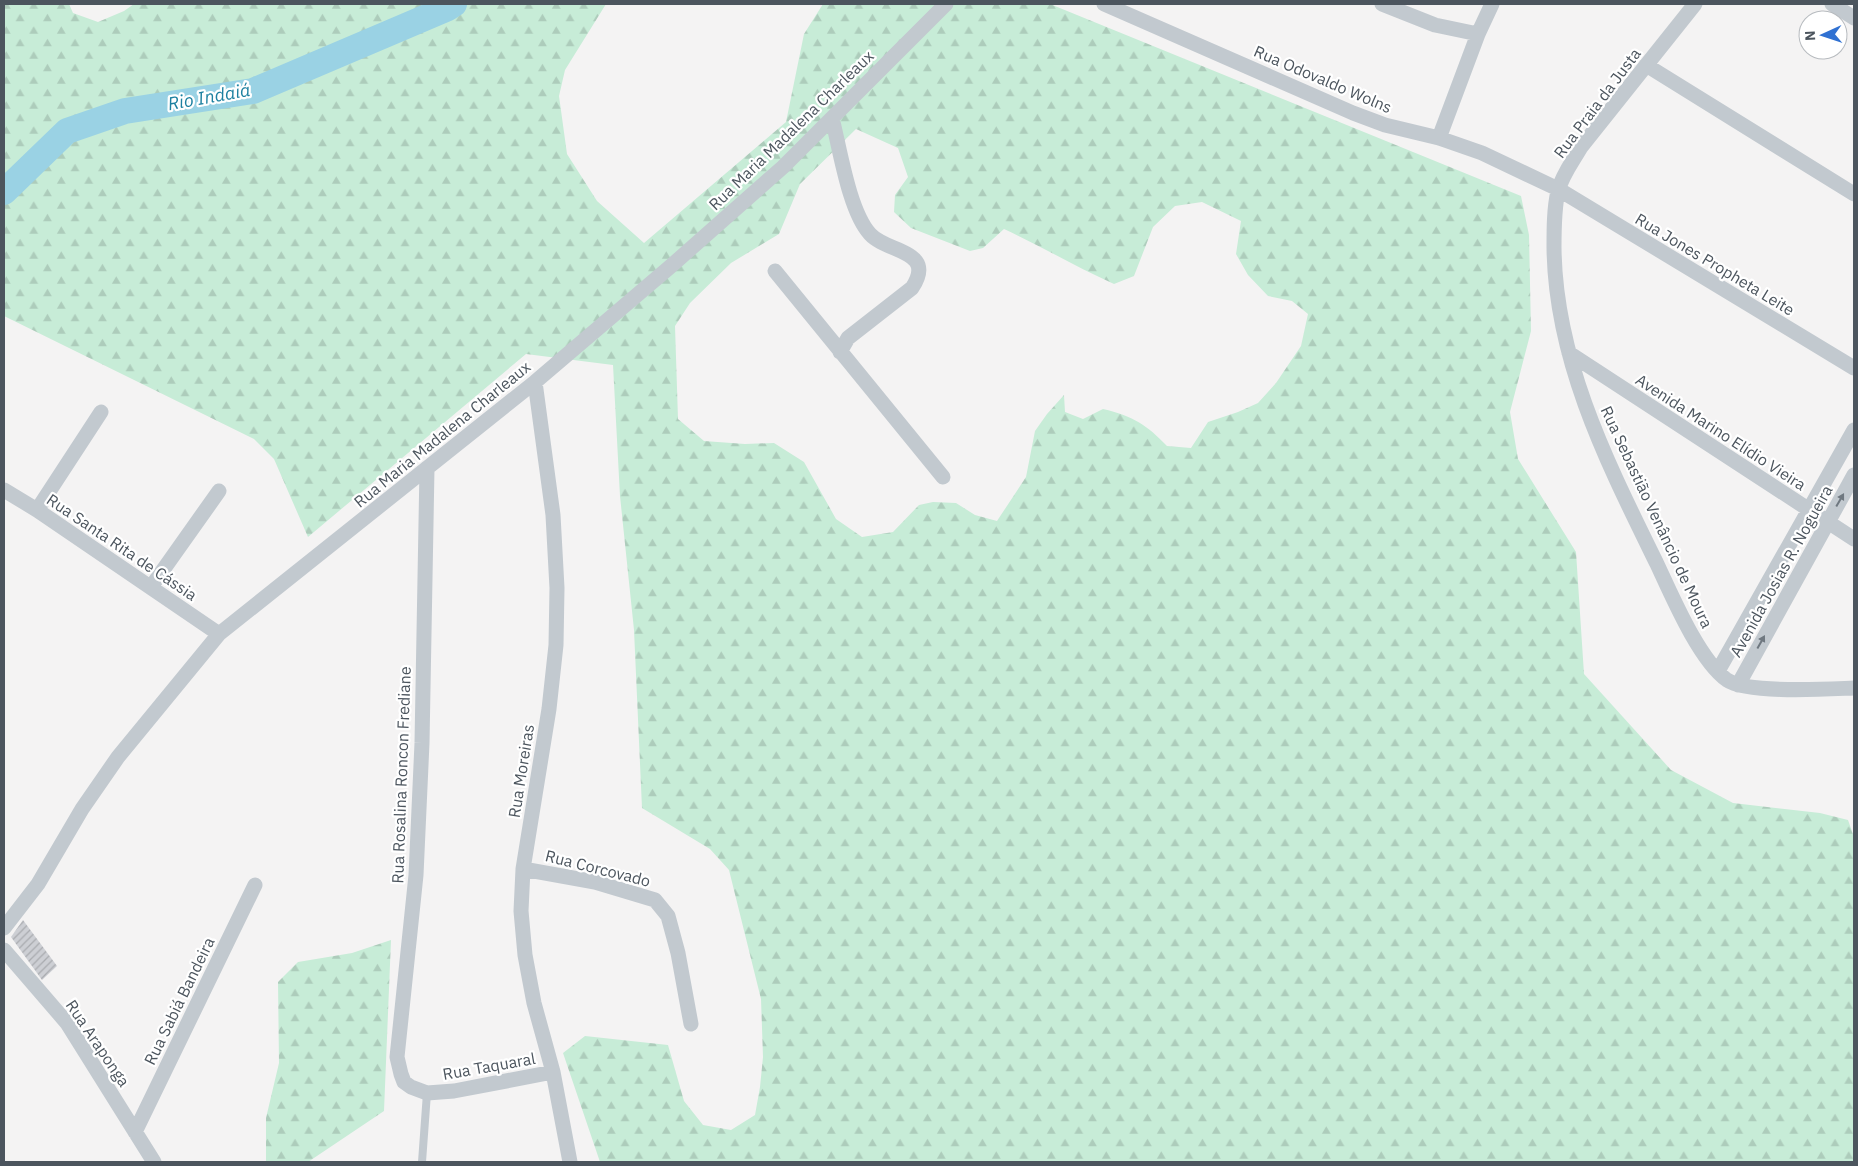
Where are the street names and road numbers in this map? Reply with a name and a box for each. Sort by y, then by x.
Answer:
street label: Rua Odovaldo Wolns [1251,41,1395,117]
street label: Rua Praia da Justa [1549,44,1645,162]
street label: Rua Maria Madalena Charleaux [704,46,878,214]
street label: Rua Jones Propheta Leite [1632,208,1799,320]
street label: Rua Maria Madalena Charleaux [350,356,534,512]
street label: Avenida Marino Elídio Vieira [1632,369,1810,495]
street label: Rua Sebastião Venâncio de Moura [1597,403,1718,632]
street label: Avenida Josias R. Nogueira [1725,481,1837,660]
street label: Rua Santa Rita de Cássia [43,489,201,605]
street label: Rua Rosalina Roncon Frediane [387,666,415,884]
street label: Rua Moreiras [504,723,538,819]
street label: Rua Corcovado [543,845,653,891]
street label: Rua Sabiá Bandeira [139,933,219,1068]
street label: Rua Araponga [62,996,135,1091]
street label: Rua Taquaral [441,1048,537,1084]

